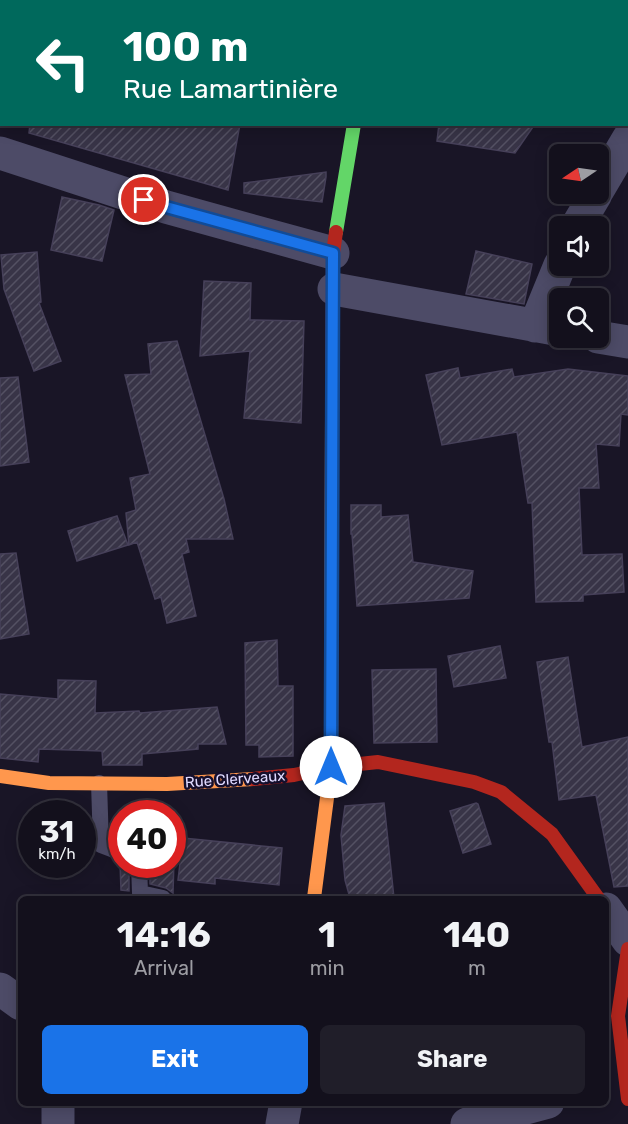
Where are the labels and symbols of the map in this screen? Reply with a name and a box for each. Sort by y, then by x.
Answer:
north arrow [549,144,609,204]
pin [118,174,169,225]
position arrow [299,735,363,799]
street label: Rue Clerveaux [184,767,286,791]
speed limit sign: 40 [108,800,186,878]

